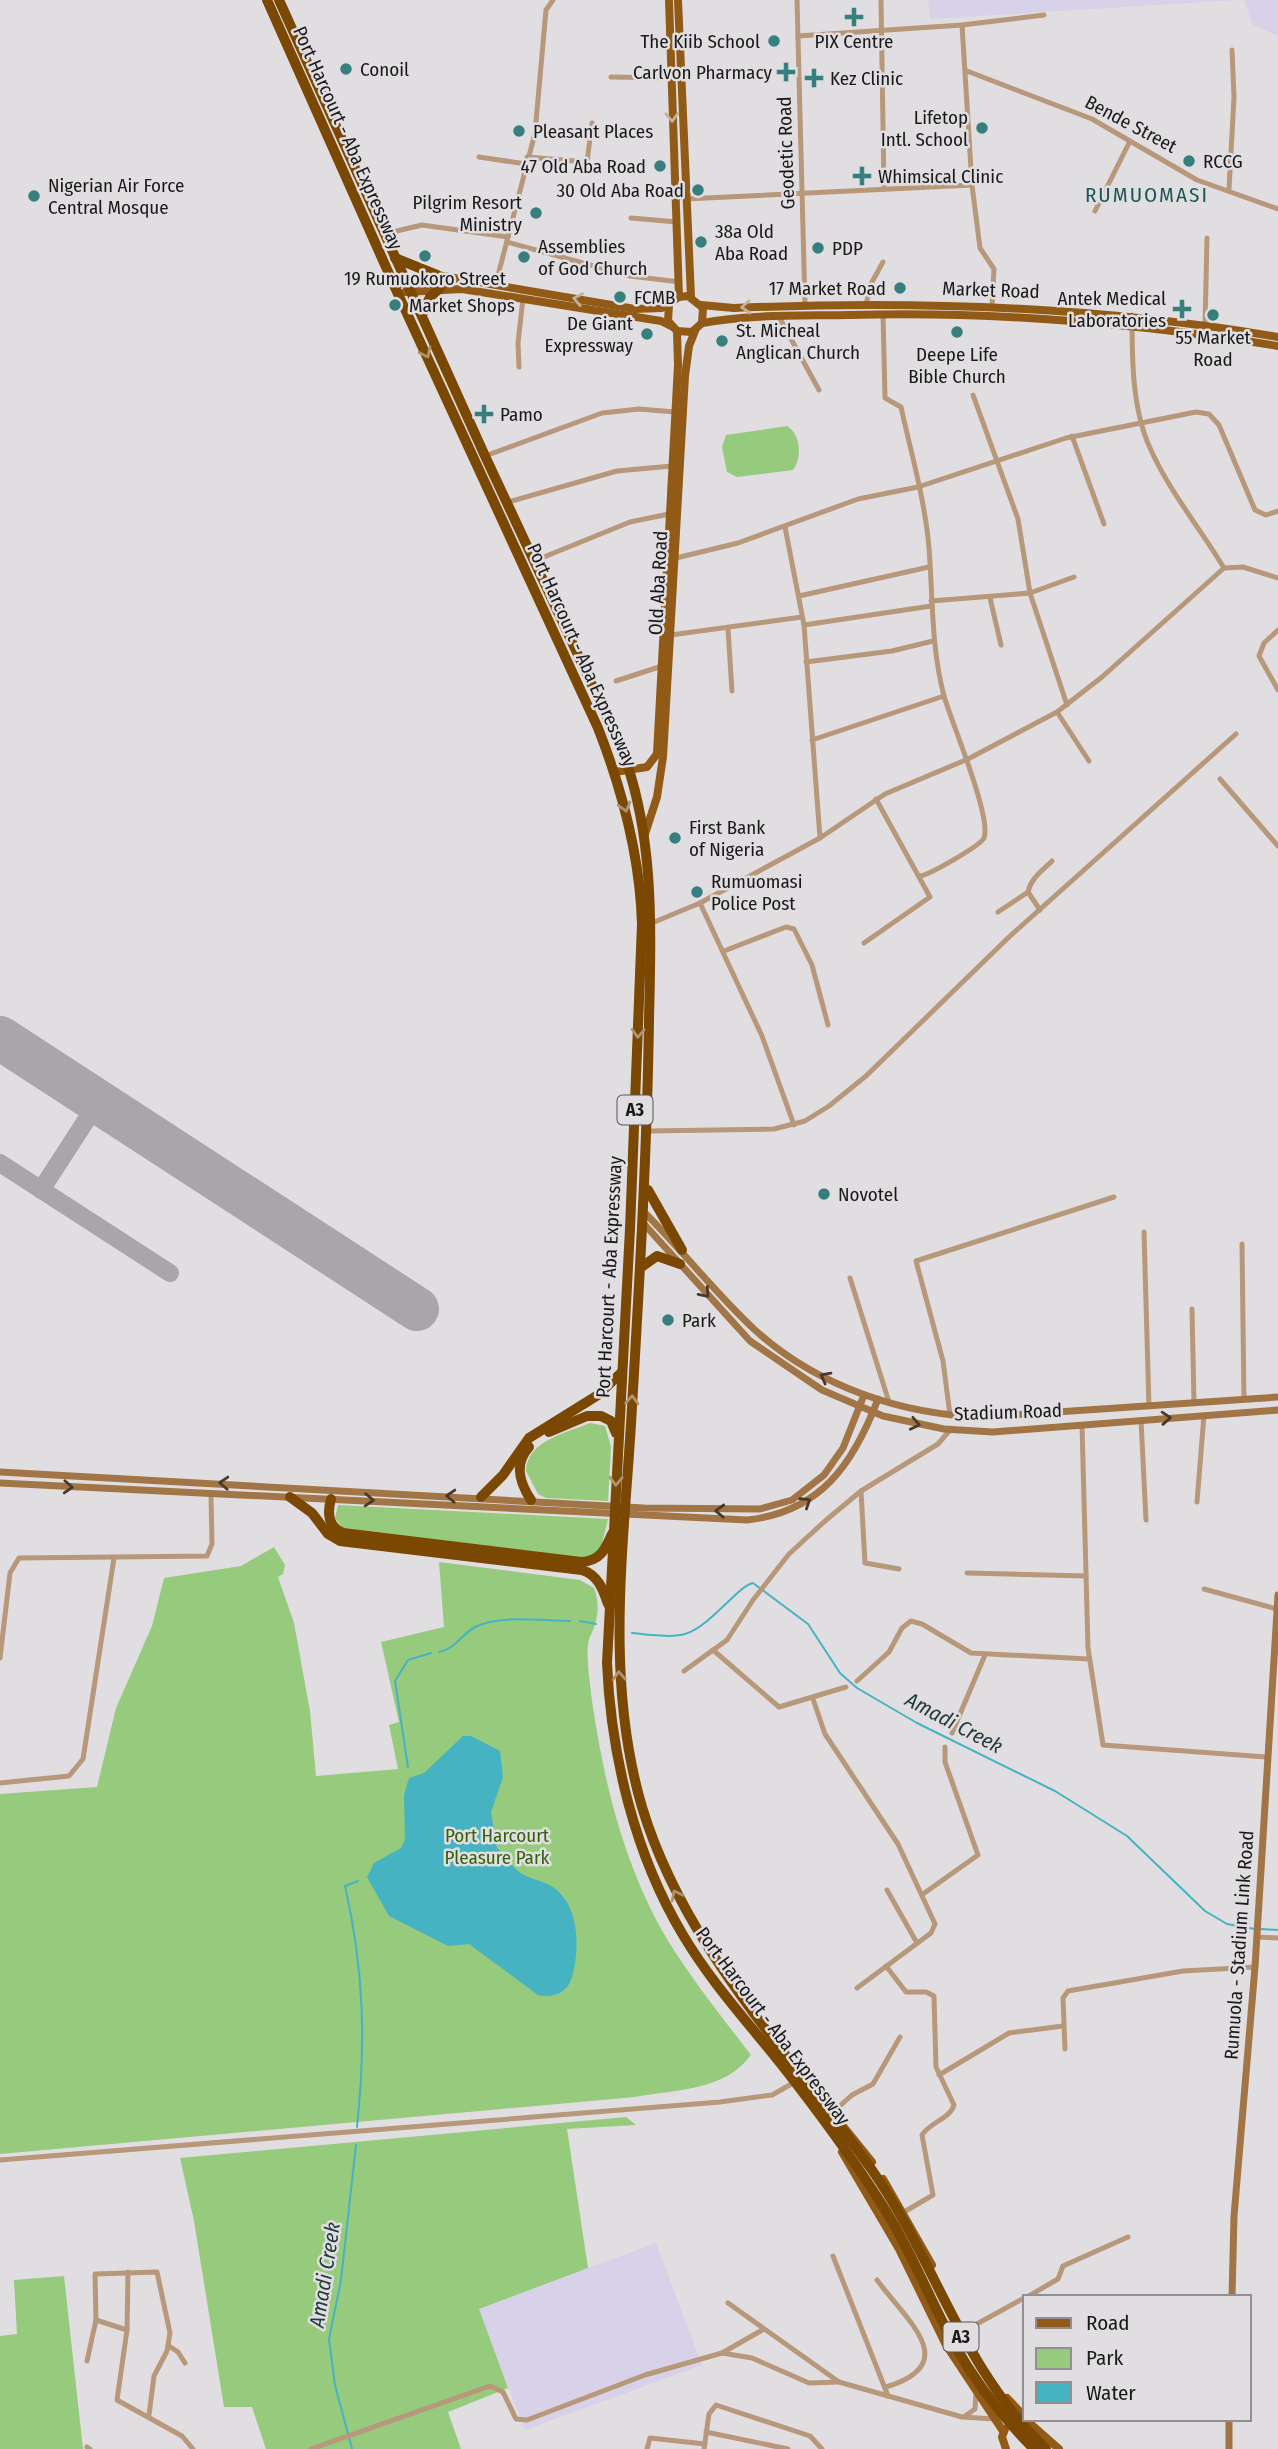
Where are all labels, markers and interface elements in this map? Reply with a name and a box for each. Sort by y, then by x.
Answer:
marker: PIX Centre [844,7,864,27]
street label: Port Harcourt - Aba Expressway [288,23,408,254]
place label: The Kiib School [641,30,760,53]
place label: PIX Centre [814,30,894,53]
marker: The Kiib School [766,33,782,49]
place label: Conoil [360,58,409,81]
marker: Conoil [338,61,354,77]
place label: Carlvon Pharmacy [633,61,773,84]
marker: Carlvon Pharmacy [778,64,794,80]
place label: Kez Clinic [830,67,903,90]
marker: Kez Clinic [804,68,824,88]
street label: Bende Street [1081,90,1181,158]
street label: Geodetic Road [773,96,799,210]
place label: Lifetop Intl. School [881,106,968,151]
one-way arrow [665,112,680,123]
place label: Pleasant Places [533,120,653,143]
marker: Lifetop Intl. School [974,120,990,136]
marker: Pleasant Places [511,123,527,139]
place label: RCCG [1203,150,1243,173]
marker: RCCG [1181,153,1197,169]
place label: 47 Old Aba Road [520,155,646,178]
marker: 47 Old Aba Road [652,158,668,174]
place label: Whimsical Clinic [878,165,1003,188]
marker: Whimsical Clinic [852,166,872,186]
place label: Nigerian Air Force Central Mosque [48,174,184,219]
place label: 30 Old Aba Road [556,179,684,202]
marker: 30 Old Aba Road [690,182,706,198]
district label: RUMUOMASI [1085,182,1209,208]
marker: Nigerian Air Force Central Mosque [26,188,42,204]
place label: Pilgrim Resort Ministry [412,191,523,236]
marker: Pilgrim Resort Ministry [528,205,544,221]
place label: 38a Old Aba Road [715,220,788,265]
marker: 38a Old Aba Road [693,234,709,250]
place label: Assemblies of God Church [538,235,647,280]
place label: PDP [832,237,863,260]
marker: PDP [810,240,826,256]
marker: 19 Rumuokoro Street [417,248,433,264]
marker: Assemblies of God Church [516,249,532,265]
place label: 19 Rumuokoro Street [344,267,507,290]
place label: 17 Market Road [769,277,886,300]
street label: Market Road [942,277,1040,303]
marker: 17 Market Road [892,280,908,296]
place label: FCMB [634,286,676,309]
place label: Antek Medical Laboratories [1057,287,1166,332]
marker: FCMB [612,289,628,305]
one-way arrow [572,292,584,307]
place label: Market Shops [409,294,515,317]
marker: Market Shops [387,297,403,313]
marker: Antek Medical Laboratories [1172,299,1192,319]
one-way arrow [741,300,752,315]
marker: 55 Market Road [1205,307,1221,323]
place label: De Giant Expressway [545,312,634,357]
place label: St. Micheal Anglican Church [736,319,860,364]
marker: Deepe Life Bible Church [949,324,965,340]
marker: De Giant Expressway [639,326,655,342]
place label: 55 Market Road [1175,326,1252,371]
marker: St. Micheal Anglican Church [714,333,730,349]
place label: Deepe Life Bible Church [908,343,1006,388]
one-way arrow [417,346,431,358]
place label: Pamo [500,403,543,426]
marker: Pamo [474,404,494,424]
street label: Old Aba Road [644,530,672,636]
street label: Port Harcourt - Aba Expressway [522,540,642,771]
one-way arrow [617,801,632,813]
place label: First Bank of Nigeria [689,816,765,861]
marker: First Bank of Nigeria [667,830,683,846]
place label: Rumuomasi Police Post [711,870,803,915]
marker: Rumuomasi Police Post [689,884,705,900]
one-way arrow [630,1028,645,1039]
road number: A3 [618,1096,652,1125]
street label: Port Harcourt - Aba Expressway [591,1155,627,1399]
place label: Novotel [838,1183,898,1206]
marker: Novotel [816,1186,832,1202]
one-way arrow [697,1285,709,1298]
place label: Park [682,1309,716,1332]
marker: Park [660,1312,676,1328]
one-way arrow [820,1372,832,1385]
one-way arrow [625,1394,640,1405]
street label: Stadium Road [954,1399,1062,1425]
one-way arrow [1160,1411,1171,1426]
one-way arrow [909,1415,921,1430]
one-way arrow [609,1475,624,1486]
one-way arrow [218,1476,229,1491]
one-way arrow [63,1479,74,1494]
one-way arrow [445,1488,456,1503]
one-way arrow [364,1493,375,1508]
one-way arrow [798,1498,811,1511]
one-way arrow [714,1503,725,1518]
one-way arrow [611,1670,626,1681]
water label: Amadi Creek [900,1686,1007,1759]
park label: Port Harcourt Pleasure Park [445,1824,550,1869]
street label: Rumuola - Stadium Link Road [1220,1830,1258,2060]
one-way arrow [671,1890,685,1902]
street label: Port Harcourt - Aba Expressway [691,1922,855,2130]
water label: Amadi Creek [304,2220,346,2331]
legend [1023,2295,1250,2421]
text: Road [1086,2310,1130,2336]
road number: A3 [944,2322,978,2351]
text: Park [1086,2345,1124,2371]
text: Water [1086,2380,1136,2406]

